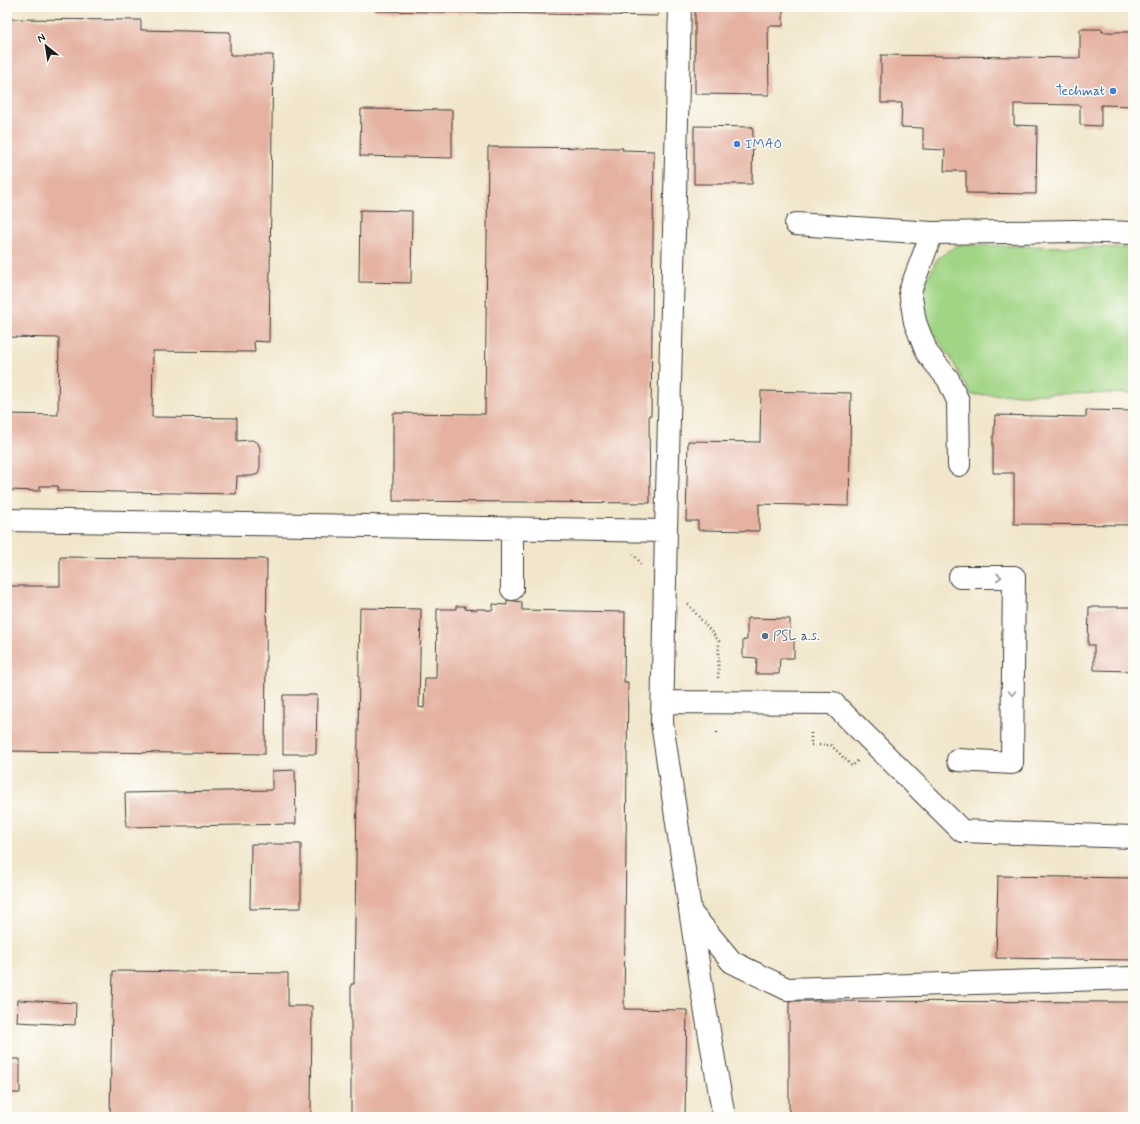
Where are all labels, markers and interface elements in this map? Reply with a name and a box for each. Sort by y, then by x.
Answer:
north arrow [26,26,66,66]
text: N [35,30,48,46]
place label: Techmat [1056,82,1105,100]
marker: Techmat [1108,86,1118,96]
place label: IMAO [745,135,782,153]
marker: IMAO [732,139,742,149]
one-way arrow [996,573,1002,581]
place label: PSL a.s. [773,627,820,645]
marker: PSL a.s. [760,631,770,641]
one-way arrow [1008,690,1016,696]

